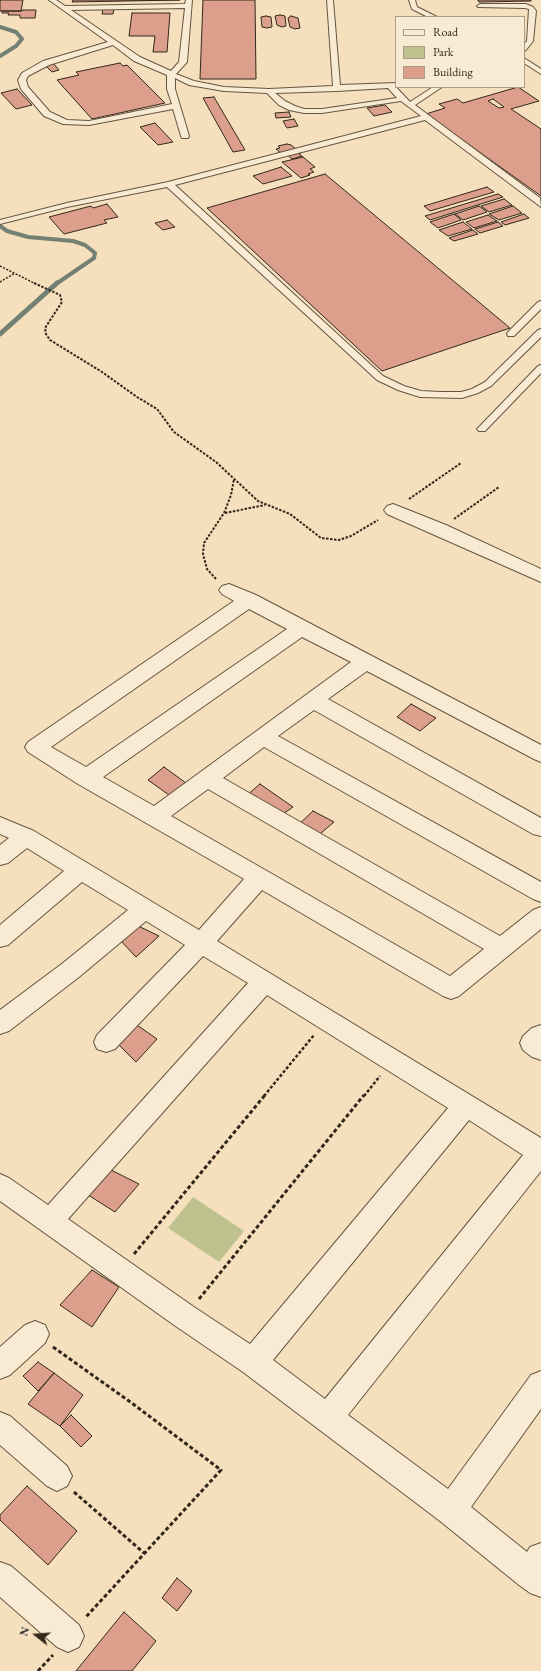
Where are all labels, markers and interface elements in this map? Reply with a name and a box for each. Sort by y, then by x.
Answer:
legend [395,16,525,88]
text: Road [433,24,458,40]
text: Park [433,44,453,60]
text: Building [433,64,473,80]
north arrow [16,1615,56,1655]
text: N [17,1625,33,1638]

